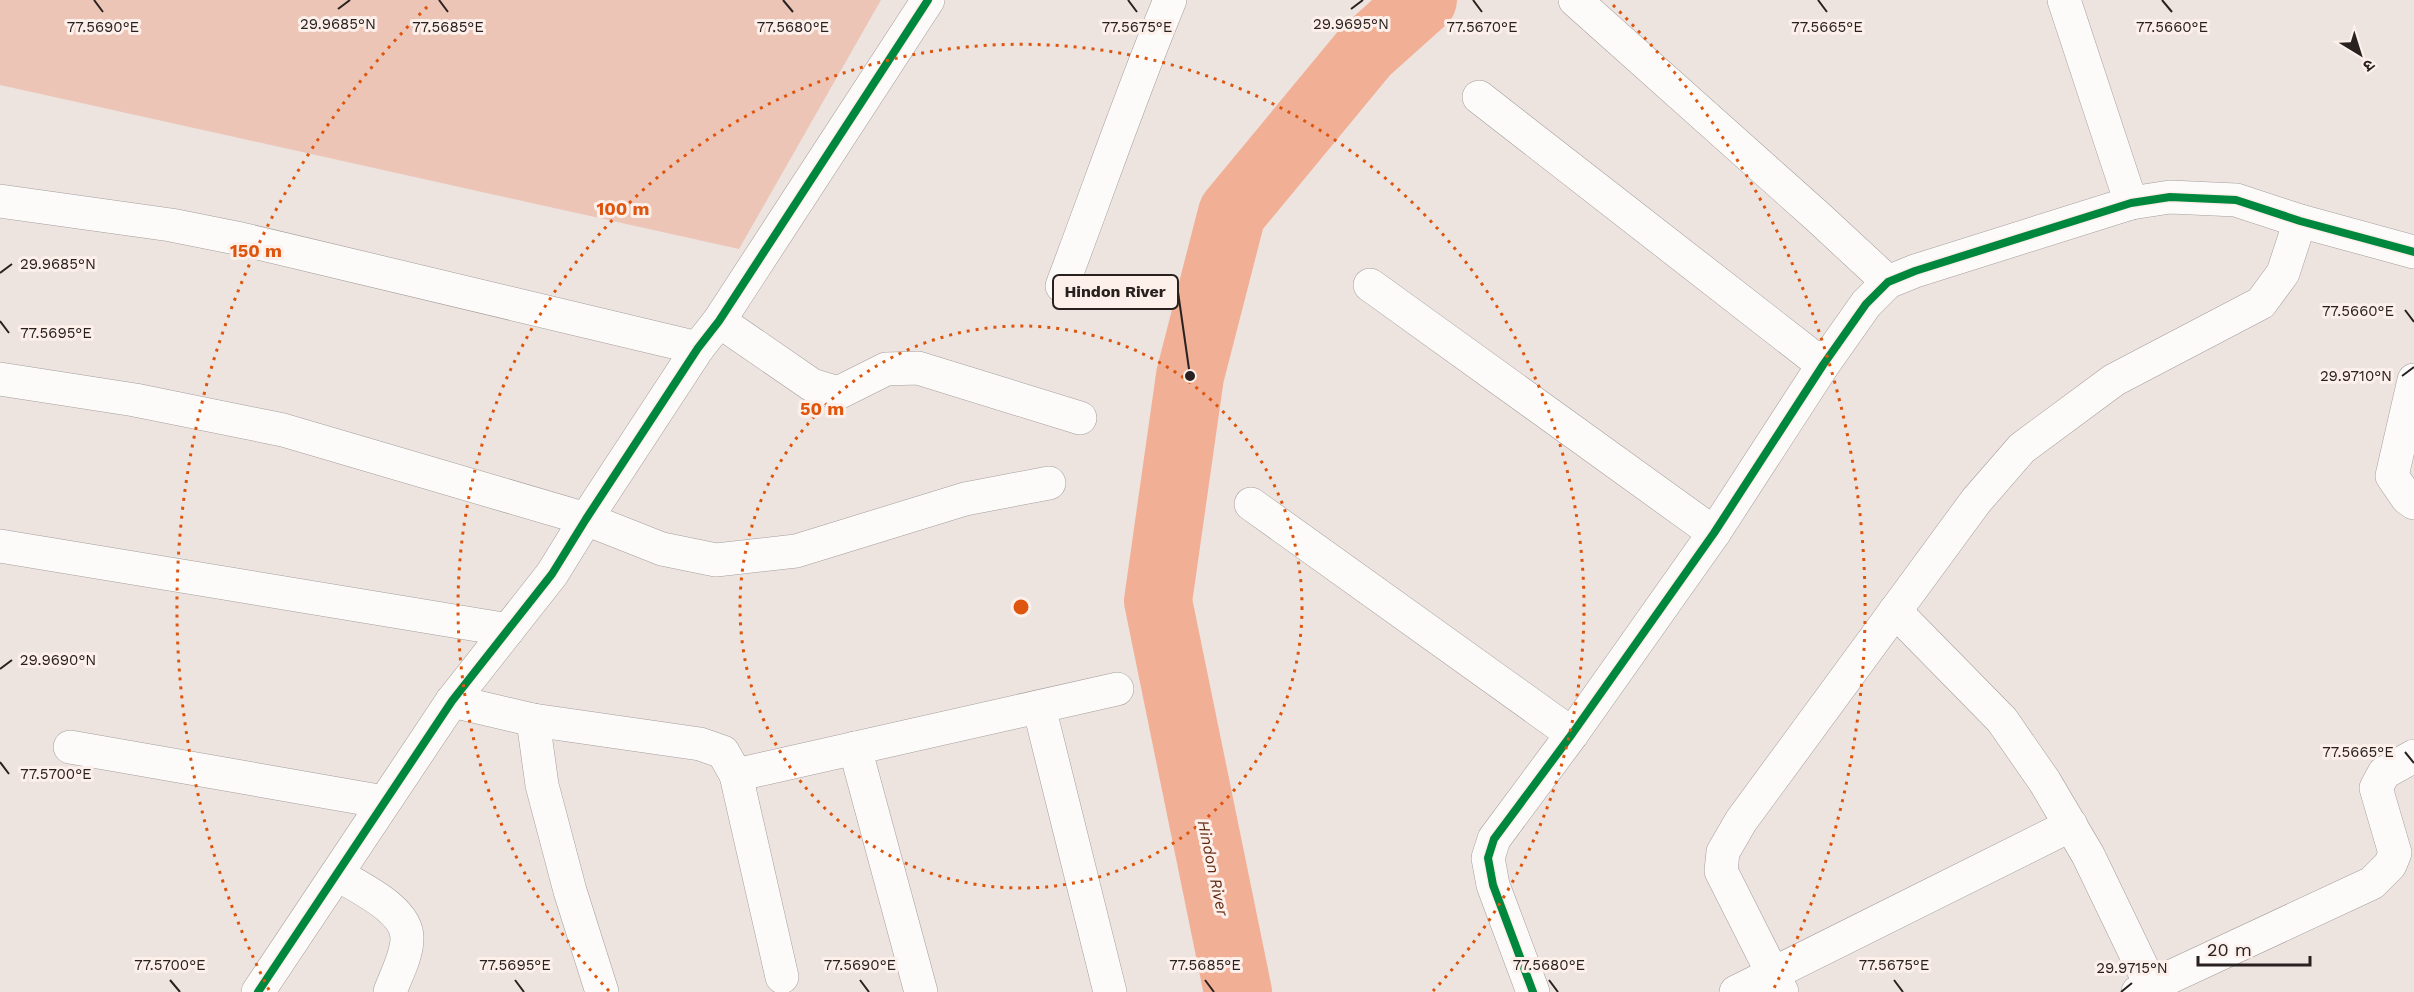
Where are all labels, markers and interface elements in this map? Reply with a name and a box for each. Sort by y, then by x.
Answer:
text: 29.9685°N [300,15,376,33]
text: 29.9695°N [1313,15,1389,33]
text: 77.5690°E [67,18,139,36]
text: 77.5685°E [412,18,484,36]
text: 77.5680°E [757,18,829,36]
text: 77.5675°E [1102,18,1172,36]
text: 77.5670°E [1447,18,1518,36]
text: 77.5665°E [1791,18,1863,36]
text: 77.5660°E [2136,18,2208,36]
north arrow [2330,24,2390,84]
text: उ [2359,55,2378,76]
text: 100 m [596,198,650,219]
text: 150 m [230,240,282,261]
text: 29.9685°N [20,255,96,273]
callout: Hindon River [1053,275,1178,309]
text: Hindon River [1064,282,1166,301]
text: 77.5660°E [2322,302,2394,320]
text: 77.5695°E [20,324,92,342]
text: 29.9710°N [2320,367,2392,385]
text: 50 m [800,398,844,419]
centre of rings [1011,597,1031,617]
text: 29.9690°N [20,651,96,669]
text: 77.5665°E [2322,743,2394,761]
text: 77.5700°E [20,765,92,783]
water label: Hindon River [1194,818,1233,918]
scale bar [2198,929,2310,967]
text: 20 m [2207,939,2252,960]
text: 77.5700°E [134,956,206,974]
text: 77.5695°E [479,956,551,974]
text: 77.5690°E [824,956,896,974]
text: 77.5685°E [1169,956,1241,974]
text: 77.5680°E [1513,956,1585,974]
text: 77.5675°E [1859,956,1929,974]
text: 29.9715°N [2096,959,2168,977]

